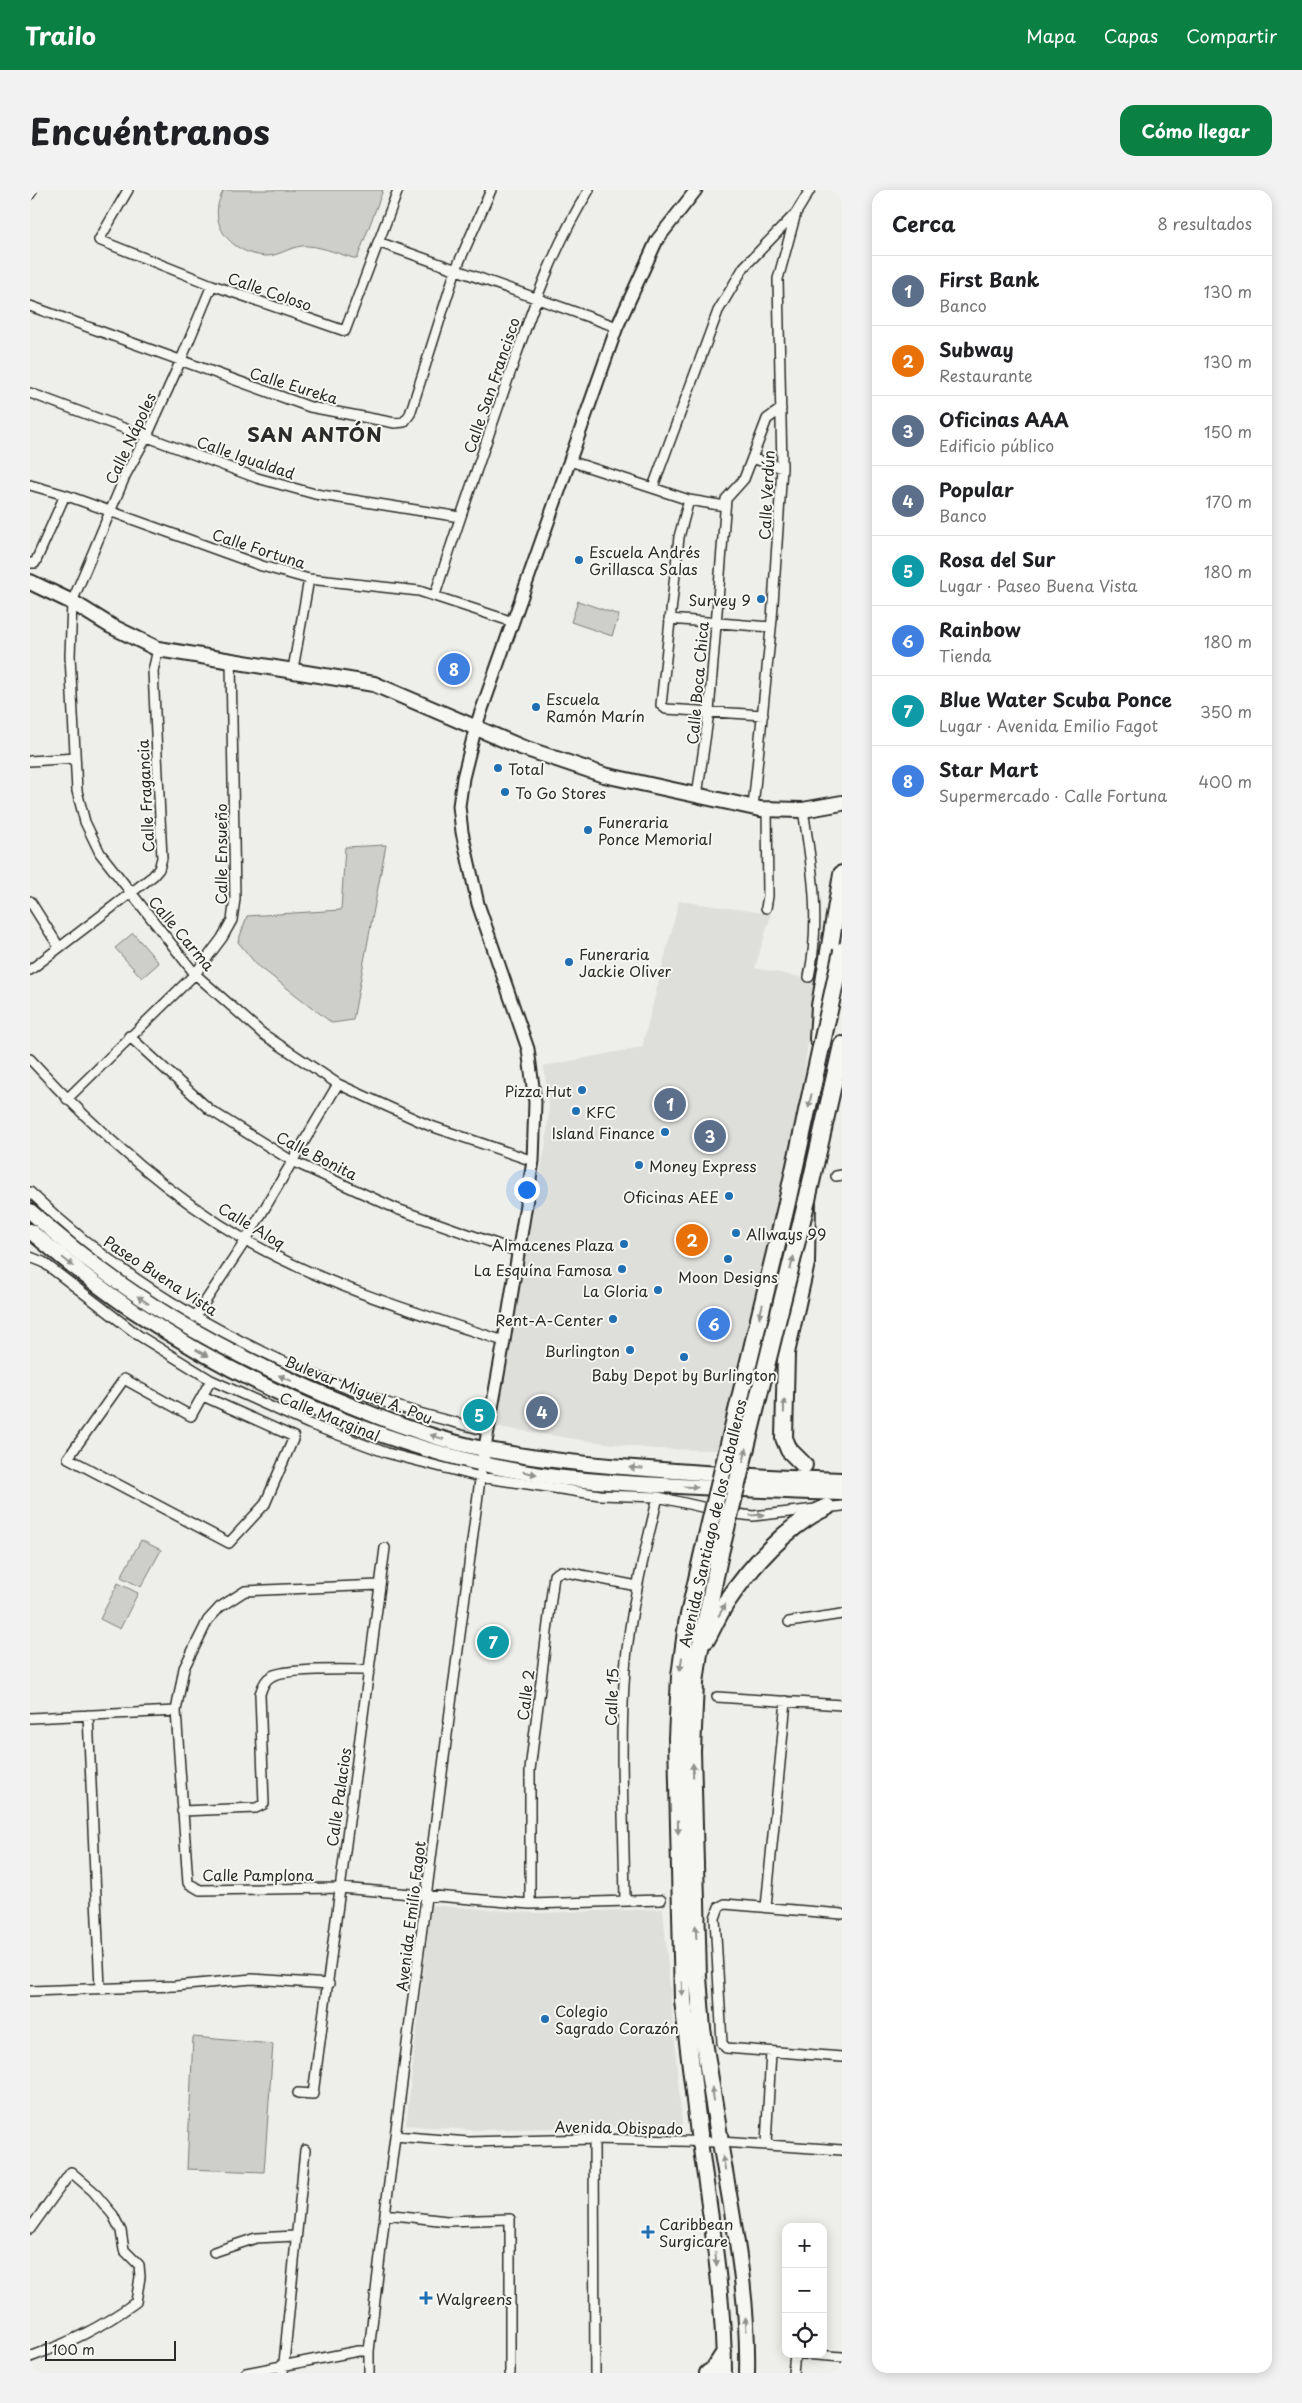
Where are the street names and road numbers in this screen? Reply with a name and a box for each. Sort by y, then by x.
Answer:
street label: Calle Coloso [225,266,315,316]
street label: Calle San Francisco [457,314,525,456]
street label: Calle Eureka [247,361,342,410]
street label: Calle Nápoles [99,388,161,488]
street label: Calle Igualdad [194,429,298,485]
street label: Calle Verdún [752,449,780,541]
street label: Calle Fortuna [209,522,309,574]
street label: Calle Boca Chica [680,620,714,745]
street label: Calle Fragancia [131,738,159,853]
street label: Calle Ensueño [209,803,232,905]
street label: Calle Carma [144,890,221,976]
street label: Calle Bonita [273,1125,362,1185]
street label: Calle Aloq [214,1196,290,1254]
street label: Paseo Buena Vista [99,1229,223,1321]
street label: Bulevar Miguel A. Pou [282,1349,436,1429]
street label: Calle Marginal [276,1385,384,1447]
street label: Avenida Santiago de los Caballeros [672,1397,752,1649]
street label: Calle 15 [598,1667,624,1727]
street label: Calle 2 [510,1668,540,1722]
street label: Calle Palacios [320,1746,356,1848]
street label: Avenida Emilio Fagot [389,1839,431,1993]
street label: Calle Pamplona [202,1863,314,1886]
street label: Avenida Obispado [555,2114,683,2140]

